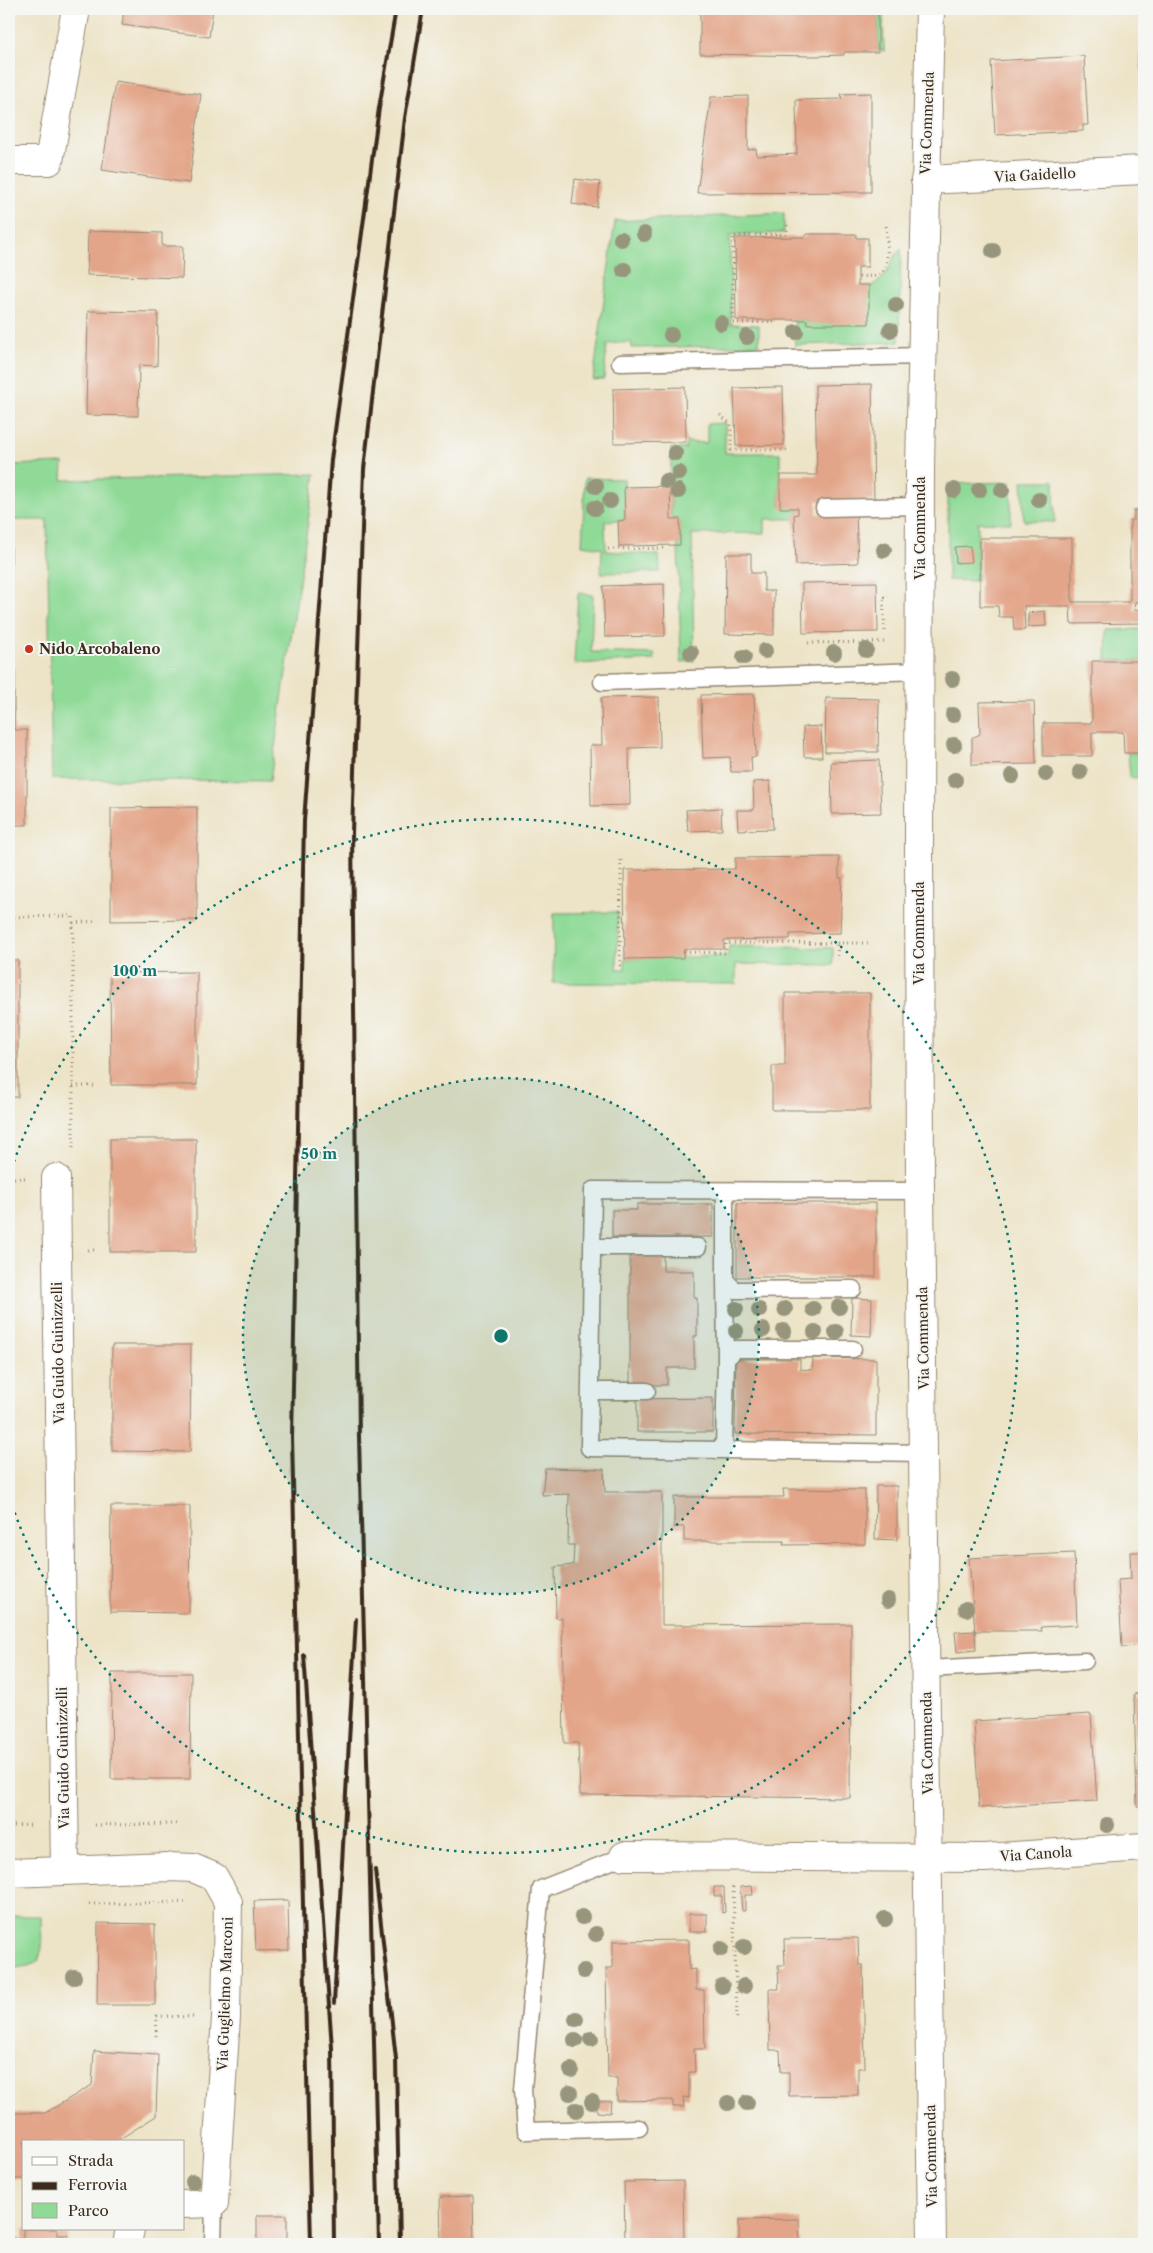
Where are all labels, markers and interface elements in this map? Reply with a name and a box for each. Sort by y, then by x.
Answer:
street label: Via Commenda [916,70,938,176]
street label: Via Gaidello [993,164,1076,186]
street label: Via Commenda [911,476,929,581]
place label: Nido Arcobaleno [39,640,160,658]
marker: Nido Arcobaleno [23,643,35,655]
street label: Via Commenda [910,881,928,986]
text: 100 m [113,961,157,980]
text: 50 m [301,1144,337,1163]
street label: Via Guido Guinizzelli [48,1282,68,1425]
street label: Via Commenda [913,1286,933,1391]
centre of rings [492,1327,510,1345]
street label: Via Guido Guinizzelli [53,1687,73,1830]
street label: Via Commenda [917,1691,937,1796]
street label: Via Canola [998,1842,1073,1866]
street label: Via Guglielmo Marconi [213,1917,237,2072]
street label: Via Commenda [921,2104,941,2209]
legend [22,2140,185,2230]
text: Strada [68,2151,114,2170]
text: Ferrovia [68,2175,127,2194]
text: Parco [68,2201,109,2220]

